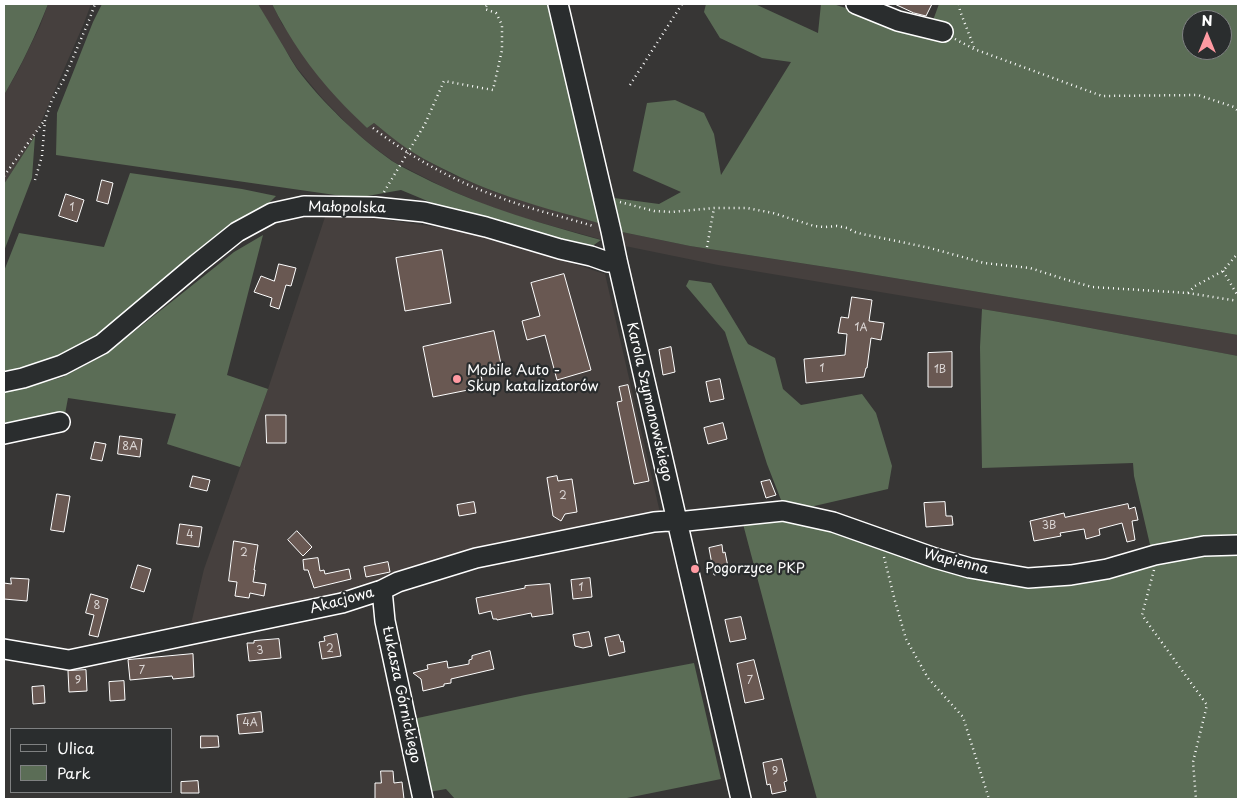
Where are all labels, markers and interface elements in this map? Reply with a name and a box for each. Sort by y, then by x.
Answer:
north arrow [1182,10,1232,60]
text: N [1201,10,1213,31]
street label: Małopolska [308,199,386,217]
house number: 1 [70,201,74,215]
street label: Karola Szymanowskiego [623,321,675,483]
house number: 1A [855,321,867,335]
house number: 1 [820,362,824,376]
place label: Mobile Auto - Skup katalizatorów [467,363,598,396]
house number: 1B [934,363,946,377]
marker: Mobile Auto - Skup katalizatorów [451,373,463,385]
house number: 8A [122,440,138,454]
house number: 2 [559,489,567,503]
house number: 3B [1042,519,1056,533]
house number: 4 [186,528,194,542]
house number: 2 [240,546,248,560]
street label: Wapienna [922,546,990,578]
place label: Pogorzyce PKP [705,561,805,577]
marker: Pogorzyce PKP [689,563,701,575]
house number: 1 [579,581,583,595]
street label: Akacjowa [308,584,376,618]
house number: 8 [94,599,100,613]
street label: Łukasza Górnickiego [378,625,424,765]
house number: 2 [326,642,334,656]
house number: 3 [256,644,264,658]
house number: 7 [139,664,145,678]
house number: 9 [75,674,81,688]
house number: 7 [747,674,753,688]
house number: 4A [242,716,258,730]
legend [10,728,172,793]
text: Ulica [57,736,94,759]
text: Park [57,761,91,784]
house number: 9 [772,765,778,779]

